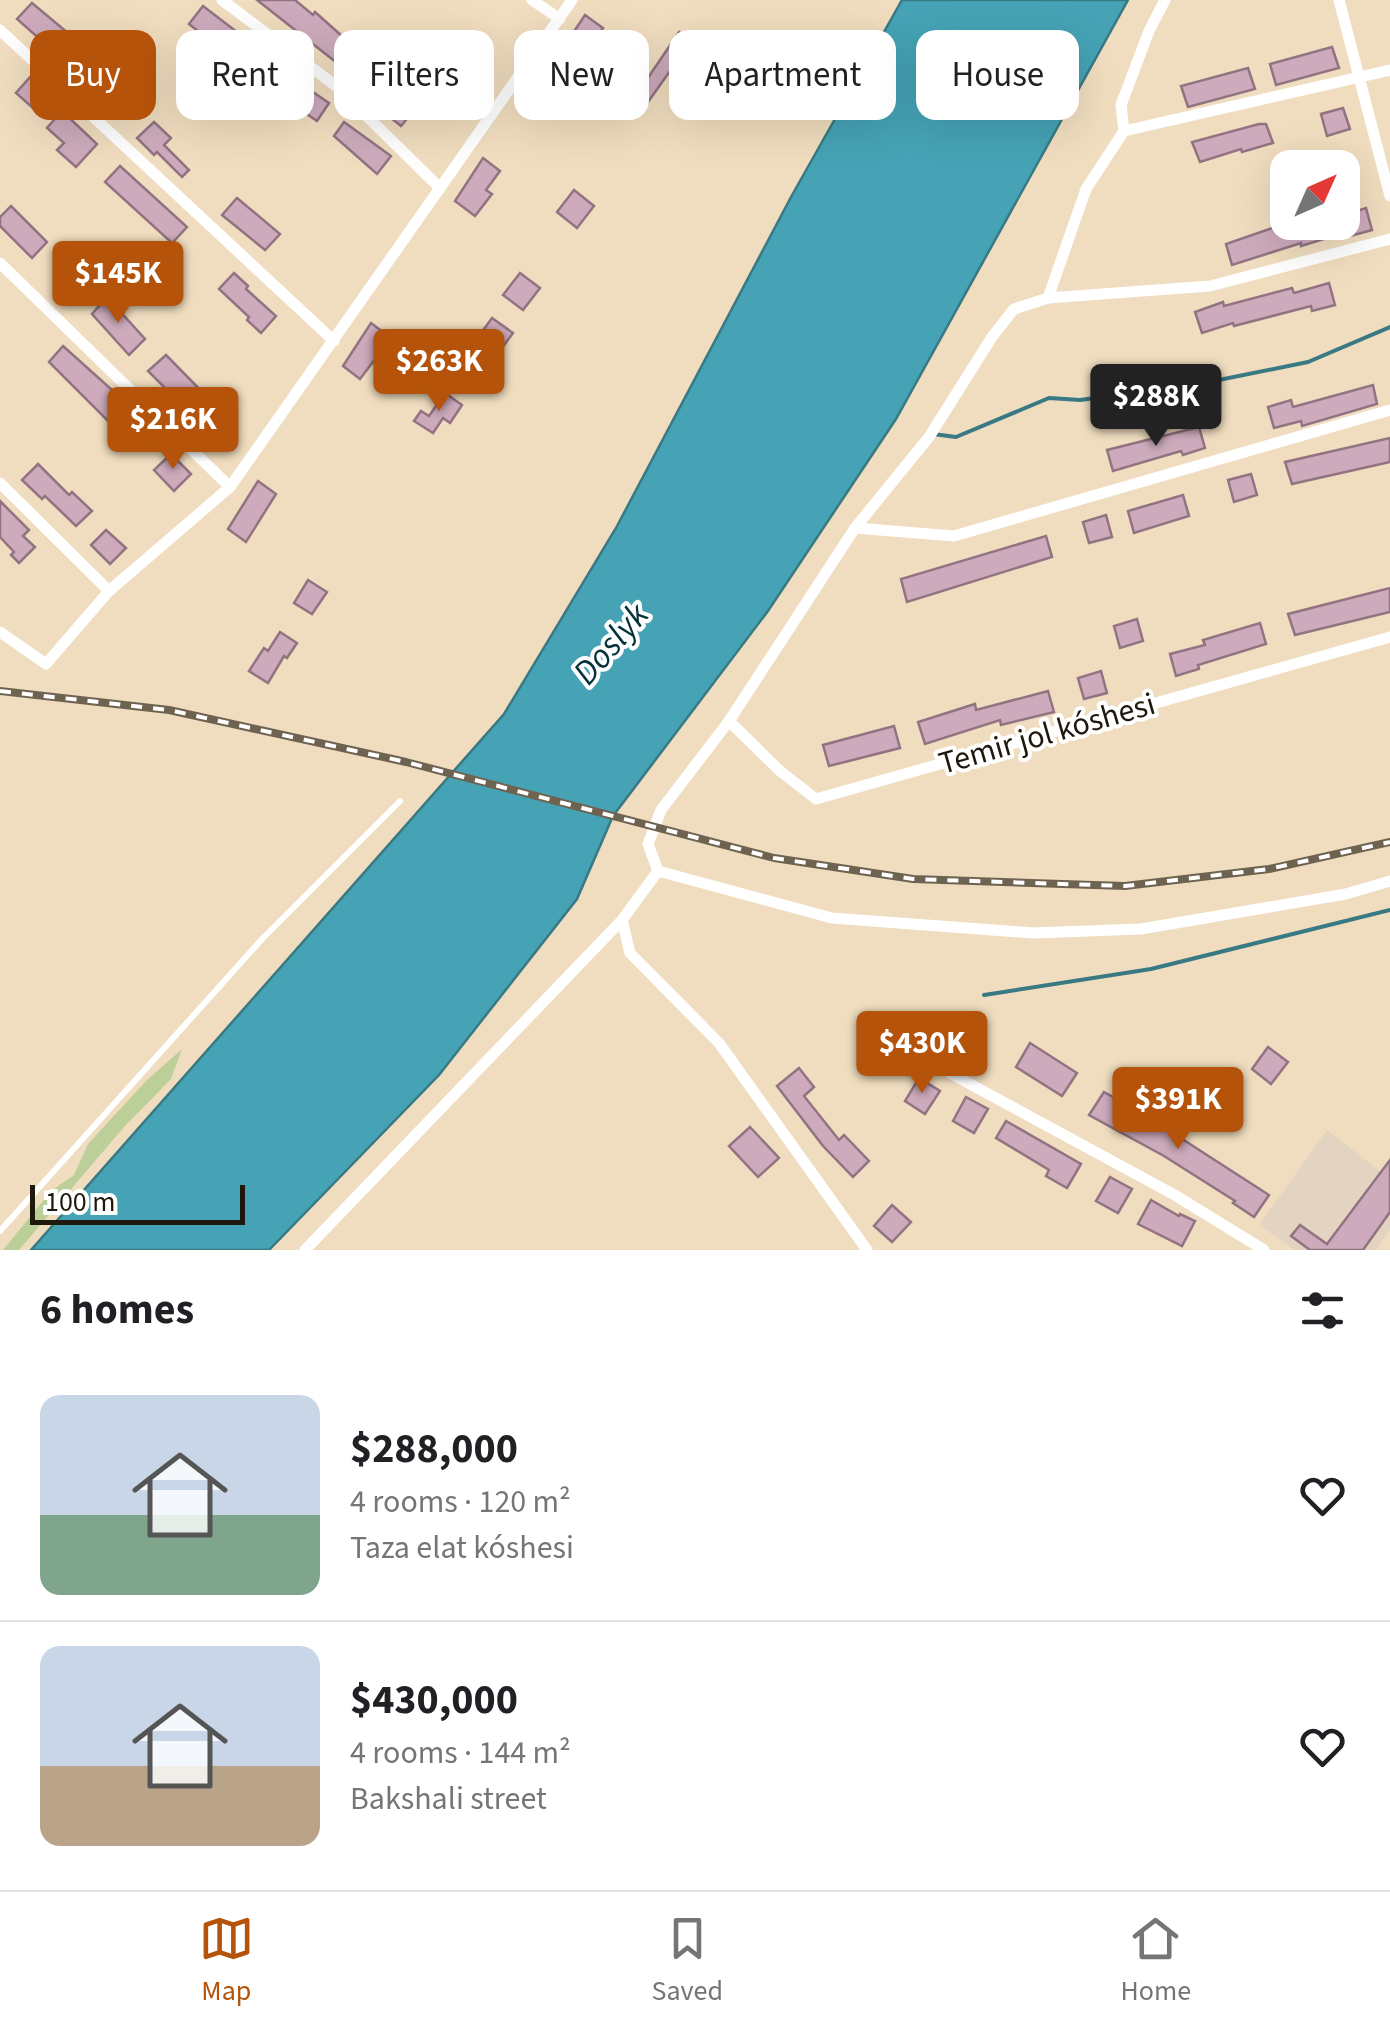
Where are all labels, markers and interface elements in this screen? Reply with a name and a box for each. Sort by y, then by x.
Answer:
chip: Buy [30,30,156,120]
chip: Rent [176,30,314,120]
chip: Filters [334,30,494,120]
chip: New [514,30,649,120]
chip: Apartment [669,30,896,120]
chip: House [916,30,1079,120]
north arrow [1270,150,1360,240]
map controls [1270,150,1360,240]
pin: $145K [48,241,188,326]
text: $145K [74,250,162,296]
pin: $263K [369,329,509,414]
text: $263K [395,338,483,384]
pin: $288K [1086,364,1226,449]
text: $288K [1112,373,1200,419]
pin: $216K [103,387,243,472]
text: $216K [129,396,217,442]
water label: Doslyk [561,591,662,696]
street label: Temir jol kóshesi [933,681,1161,787]
pin: $430K [852,1011,992,1096]
text: $430K [878,1020,966,1066]
pin: $391K [1108,1067,1248,1152]
text: $391K [1134,1076,1222,1122]
scale bar [30,1180,245,1224]
text: 100 m [45,1182,116,1222]
text: 6 homes [40,1280,194,1340]
icon: filters [1295,1283,1350,1338]
text: $288,000 [350,1419,518,1479]
icon: home [120,1435,240,1555]
icon: heart [1295,1468,1350,1523]
text: 4 rooms · 120 m² [350,1479,571,1525]
text: Taza elat kóshesi [350,1525,574,1571]
text: $430,000 [350,1670,518,1730]
icon: home [120,1686,240,1806]
icon: heart [1295,1719,1350,1774]
text: 4 rooms · 144 m² [350,1730,571,1776]
text: Bakshali street [350,1776,547,1822]
tab: Map [199,1911,254,2011]
tab: Saved [651,1911,723,2011]
tab: Home [1121,1911,1191,2011]

